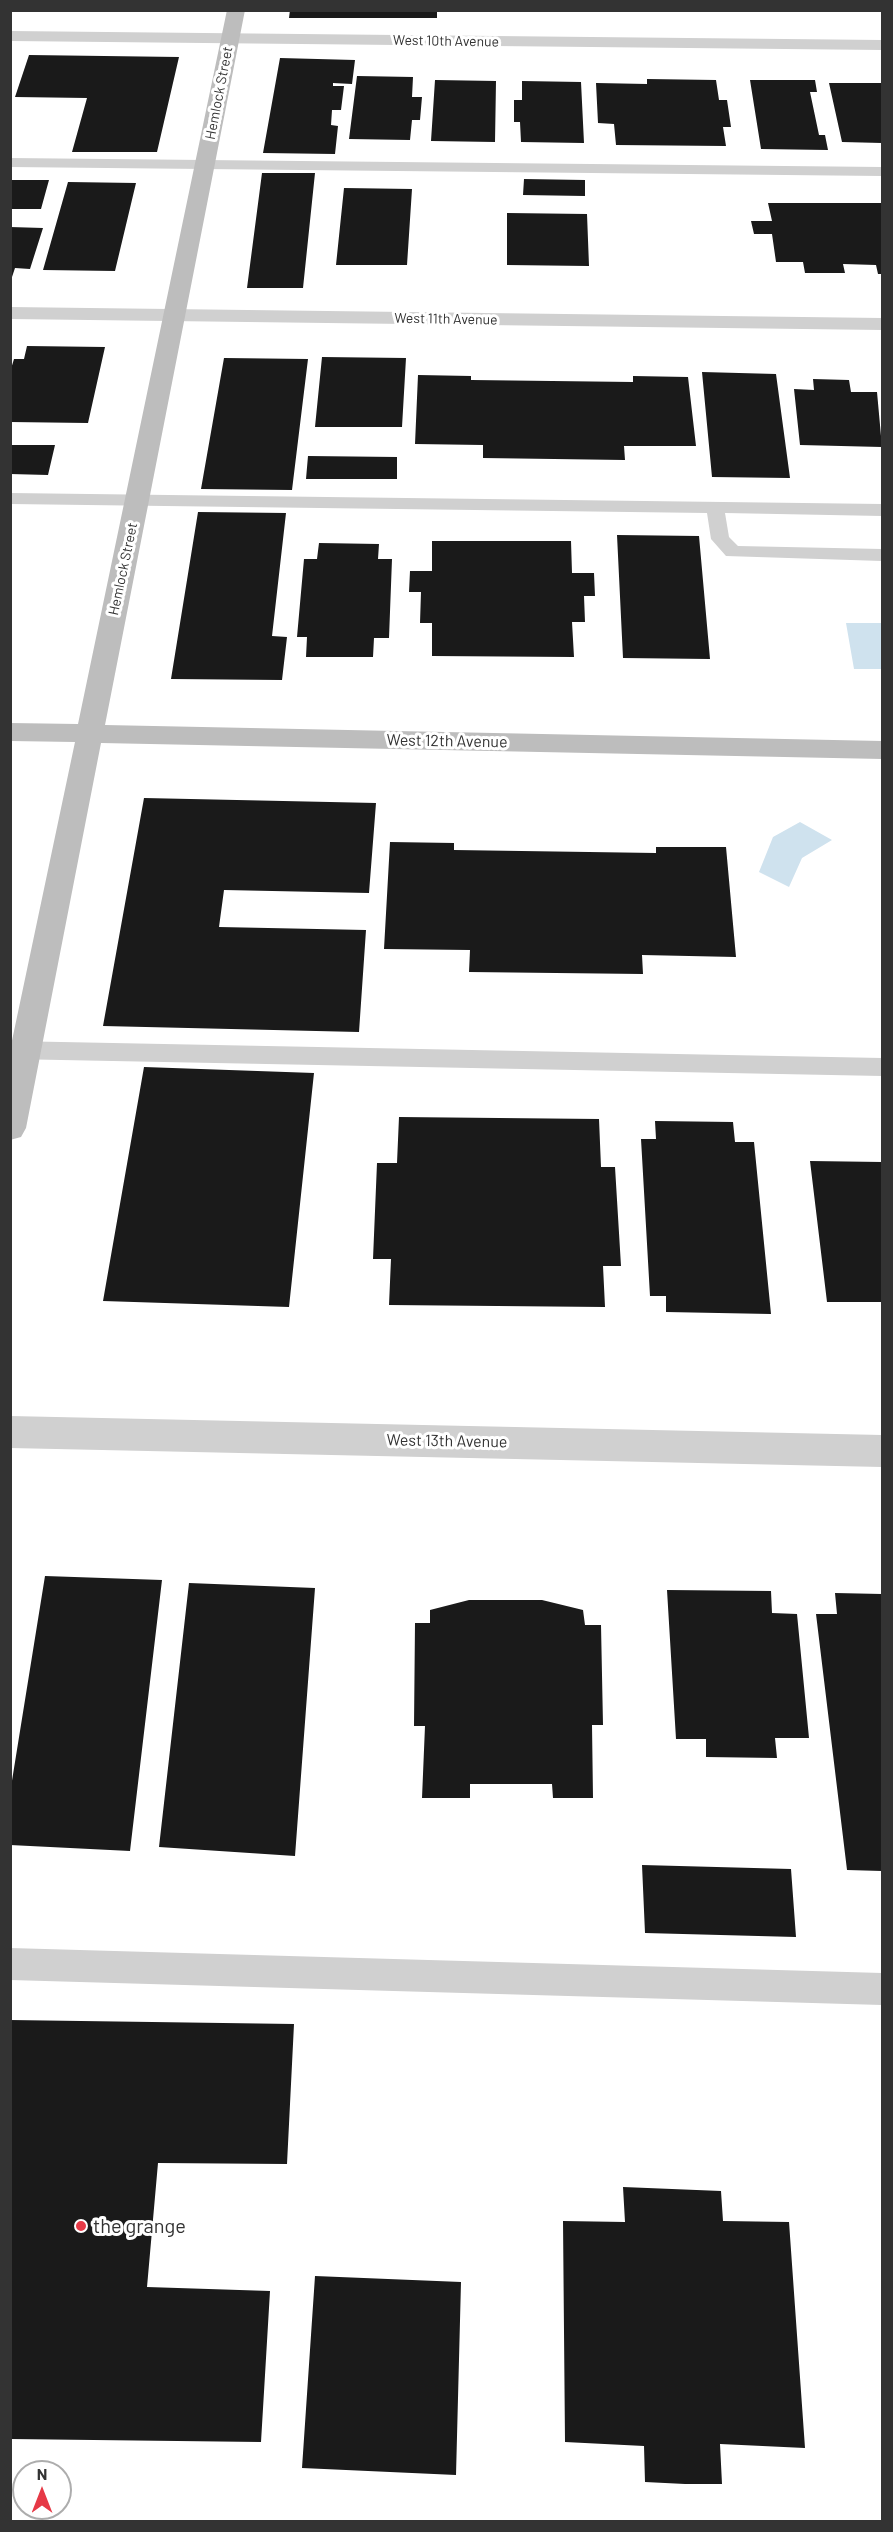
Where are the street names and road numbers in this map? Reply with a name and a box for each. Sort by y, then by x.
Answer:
street label: West 10th Avenue [393,32,499,50]
street label: Hemlock Street [202,45,236,141]
street label: West 11th Avenue [394,310,498,328]
street label: Hemlock Street [105,521,141,617]
street label: West 12th Avenue [386,730,508,752]
street label: West 13th Avenue [386,1430,508,1452]

